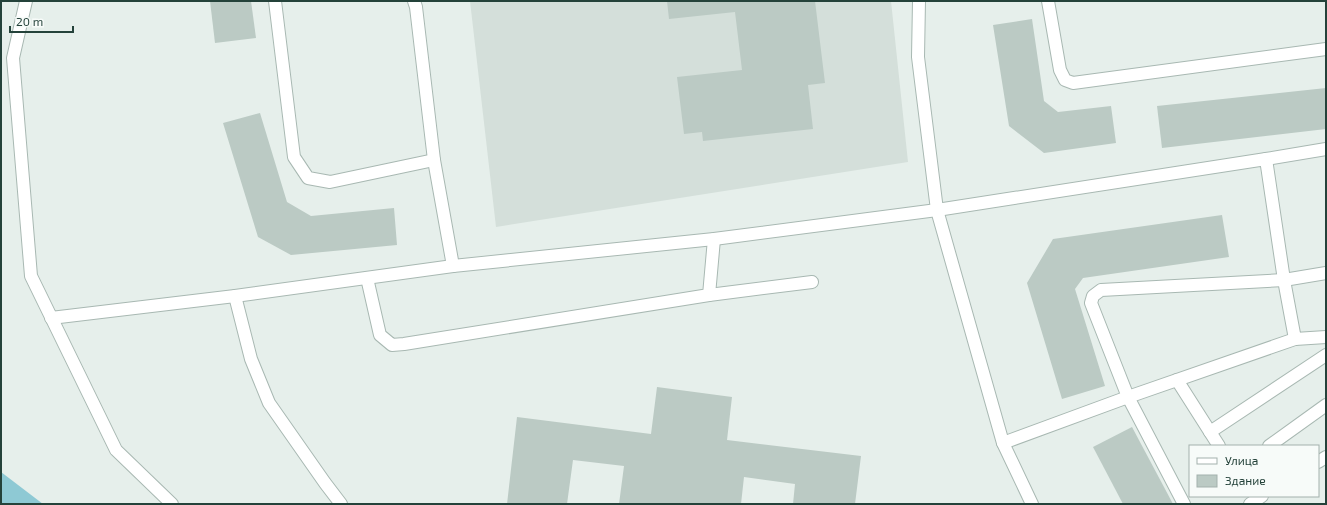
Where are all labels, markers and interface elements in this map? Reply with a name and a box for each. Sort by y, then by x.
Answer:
scale bar [10,8,73,34]
text: 20 m [16,14,43,28]
legend [1189,445,1319,497]
text: Улица [1225,453,1258,467]
text: Здание [1225,473,1266,487]

